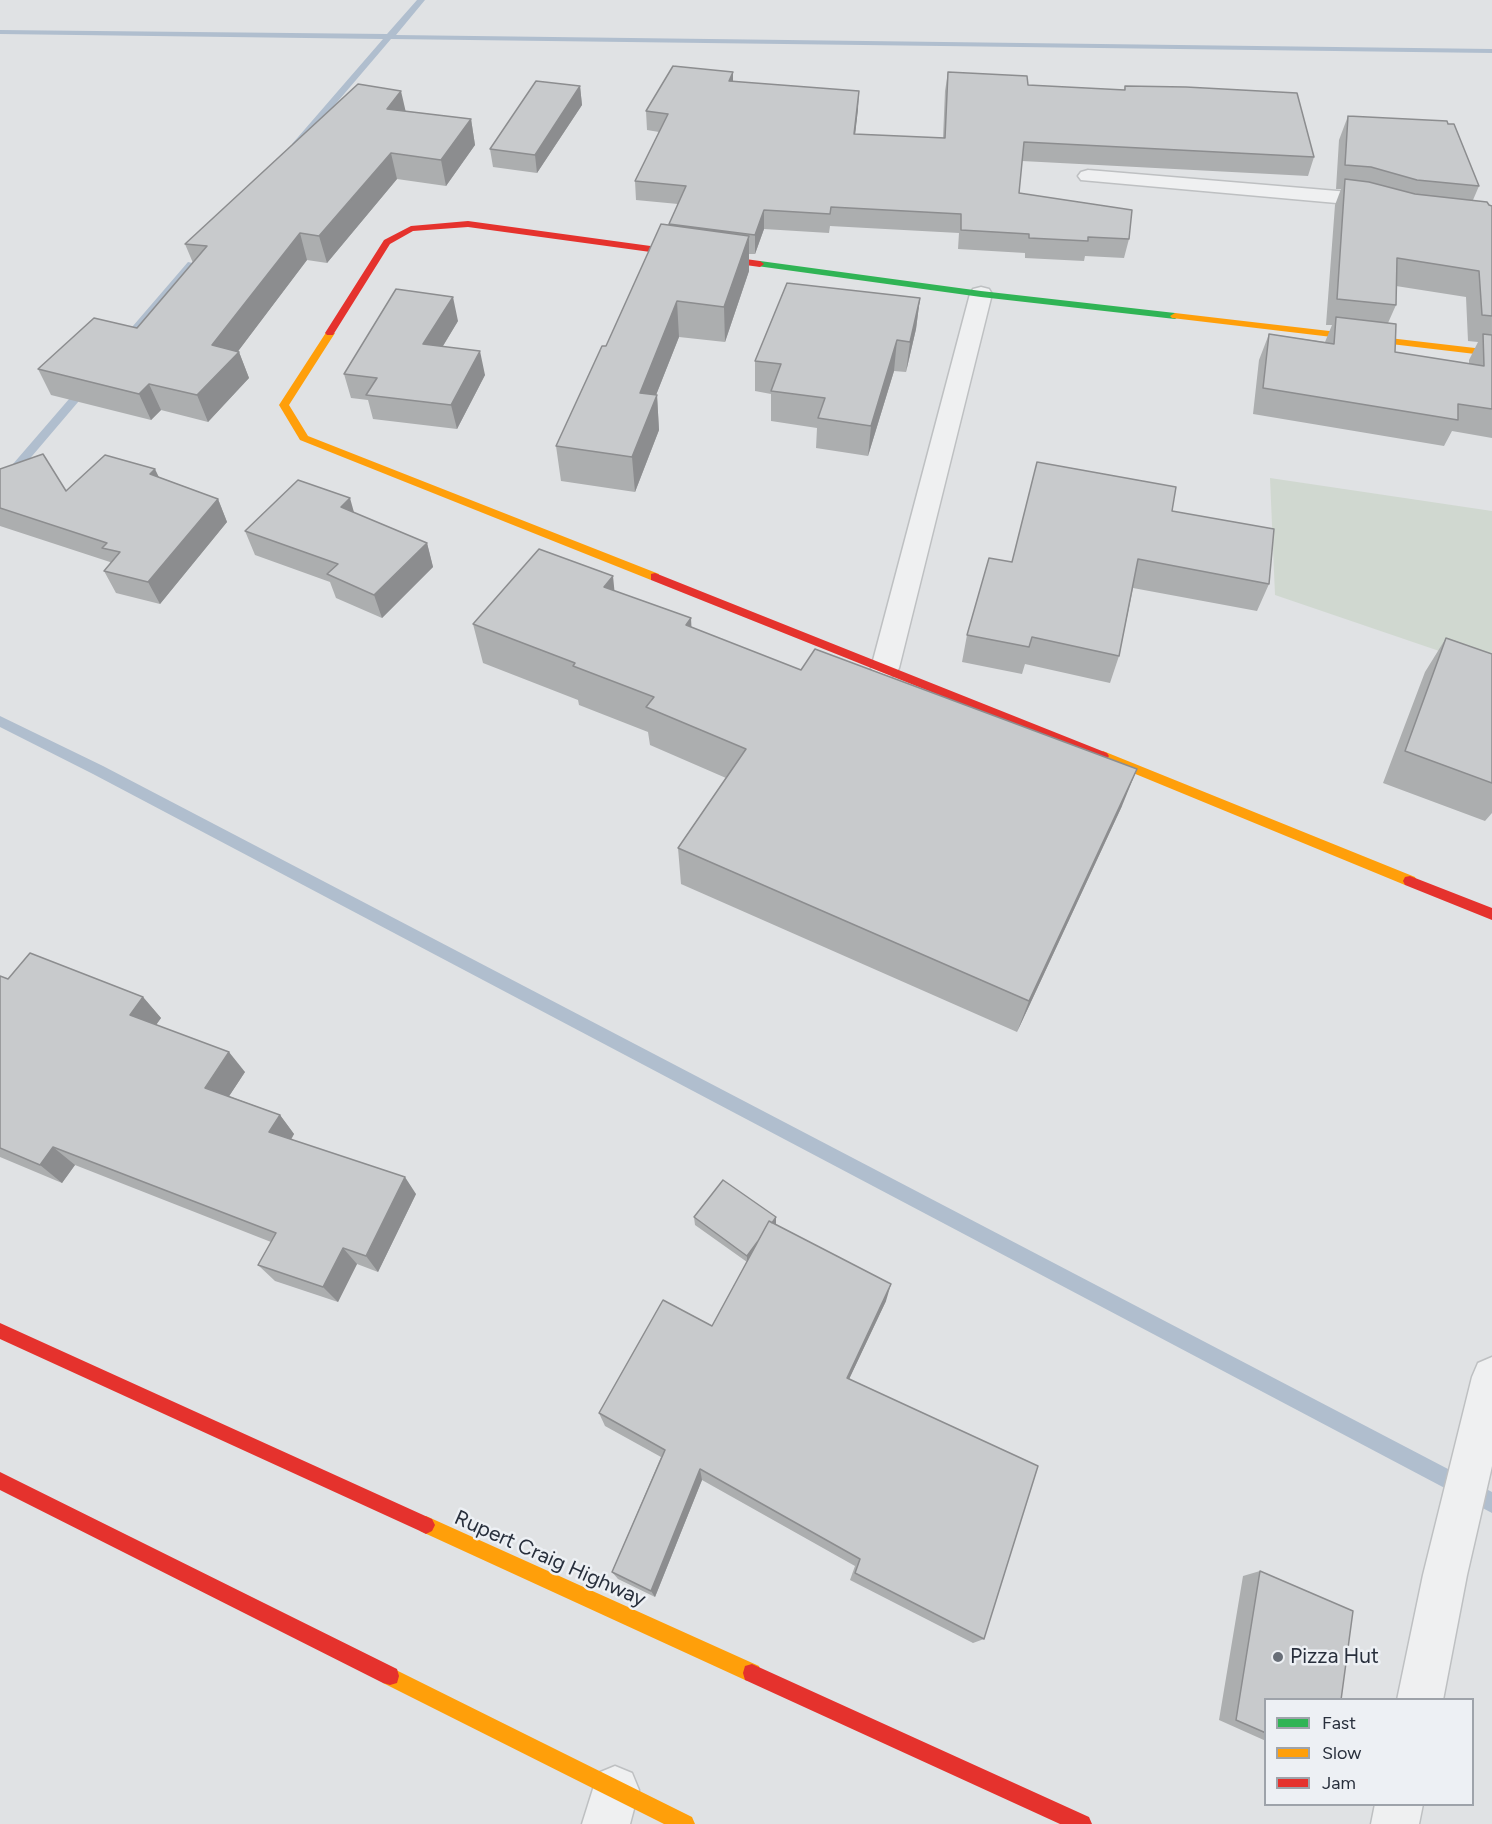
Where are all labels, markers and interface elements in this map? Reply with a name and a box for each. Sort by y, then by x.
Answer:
street label: Rupert Craig Highway [450,1505,650,1613]
place label: Pizza Hut [1290,1644,1379,1670]
marker: Pizza Hut [1271,1650,1285,1664]
legend [1264,1698,1474,1806]
text: Fast [1322,1712,1356,1734]
text: Slow [1322,1742,1361,1764]
text: Jam [1322,1772,1356,1794]

